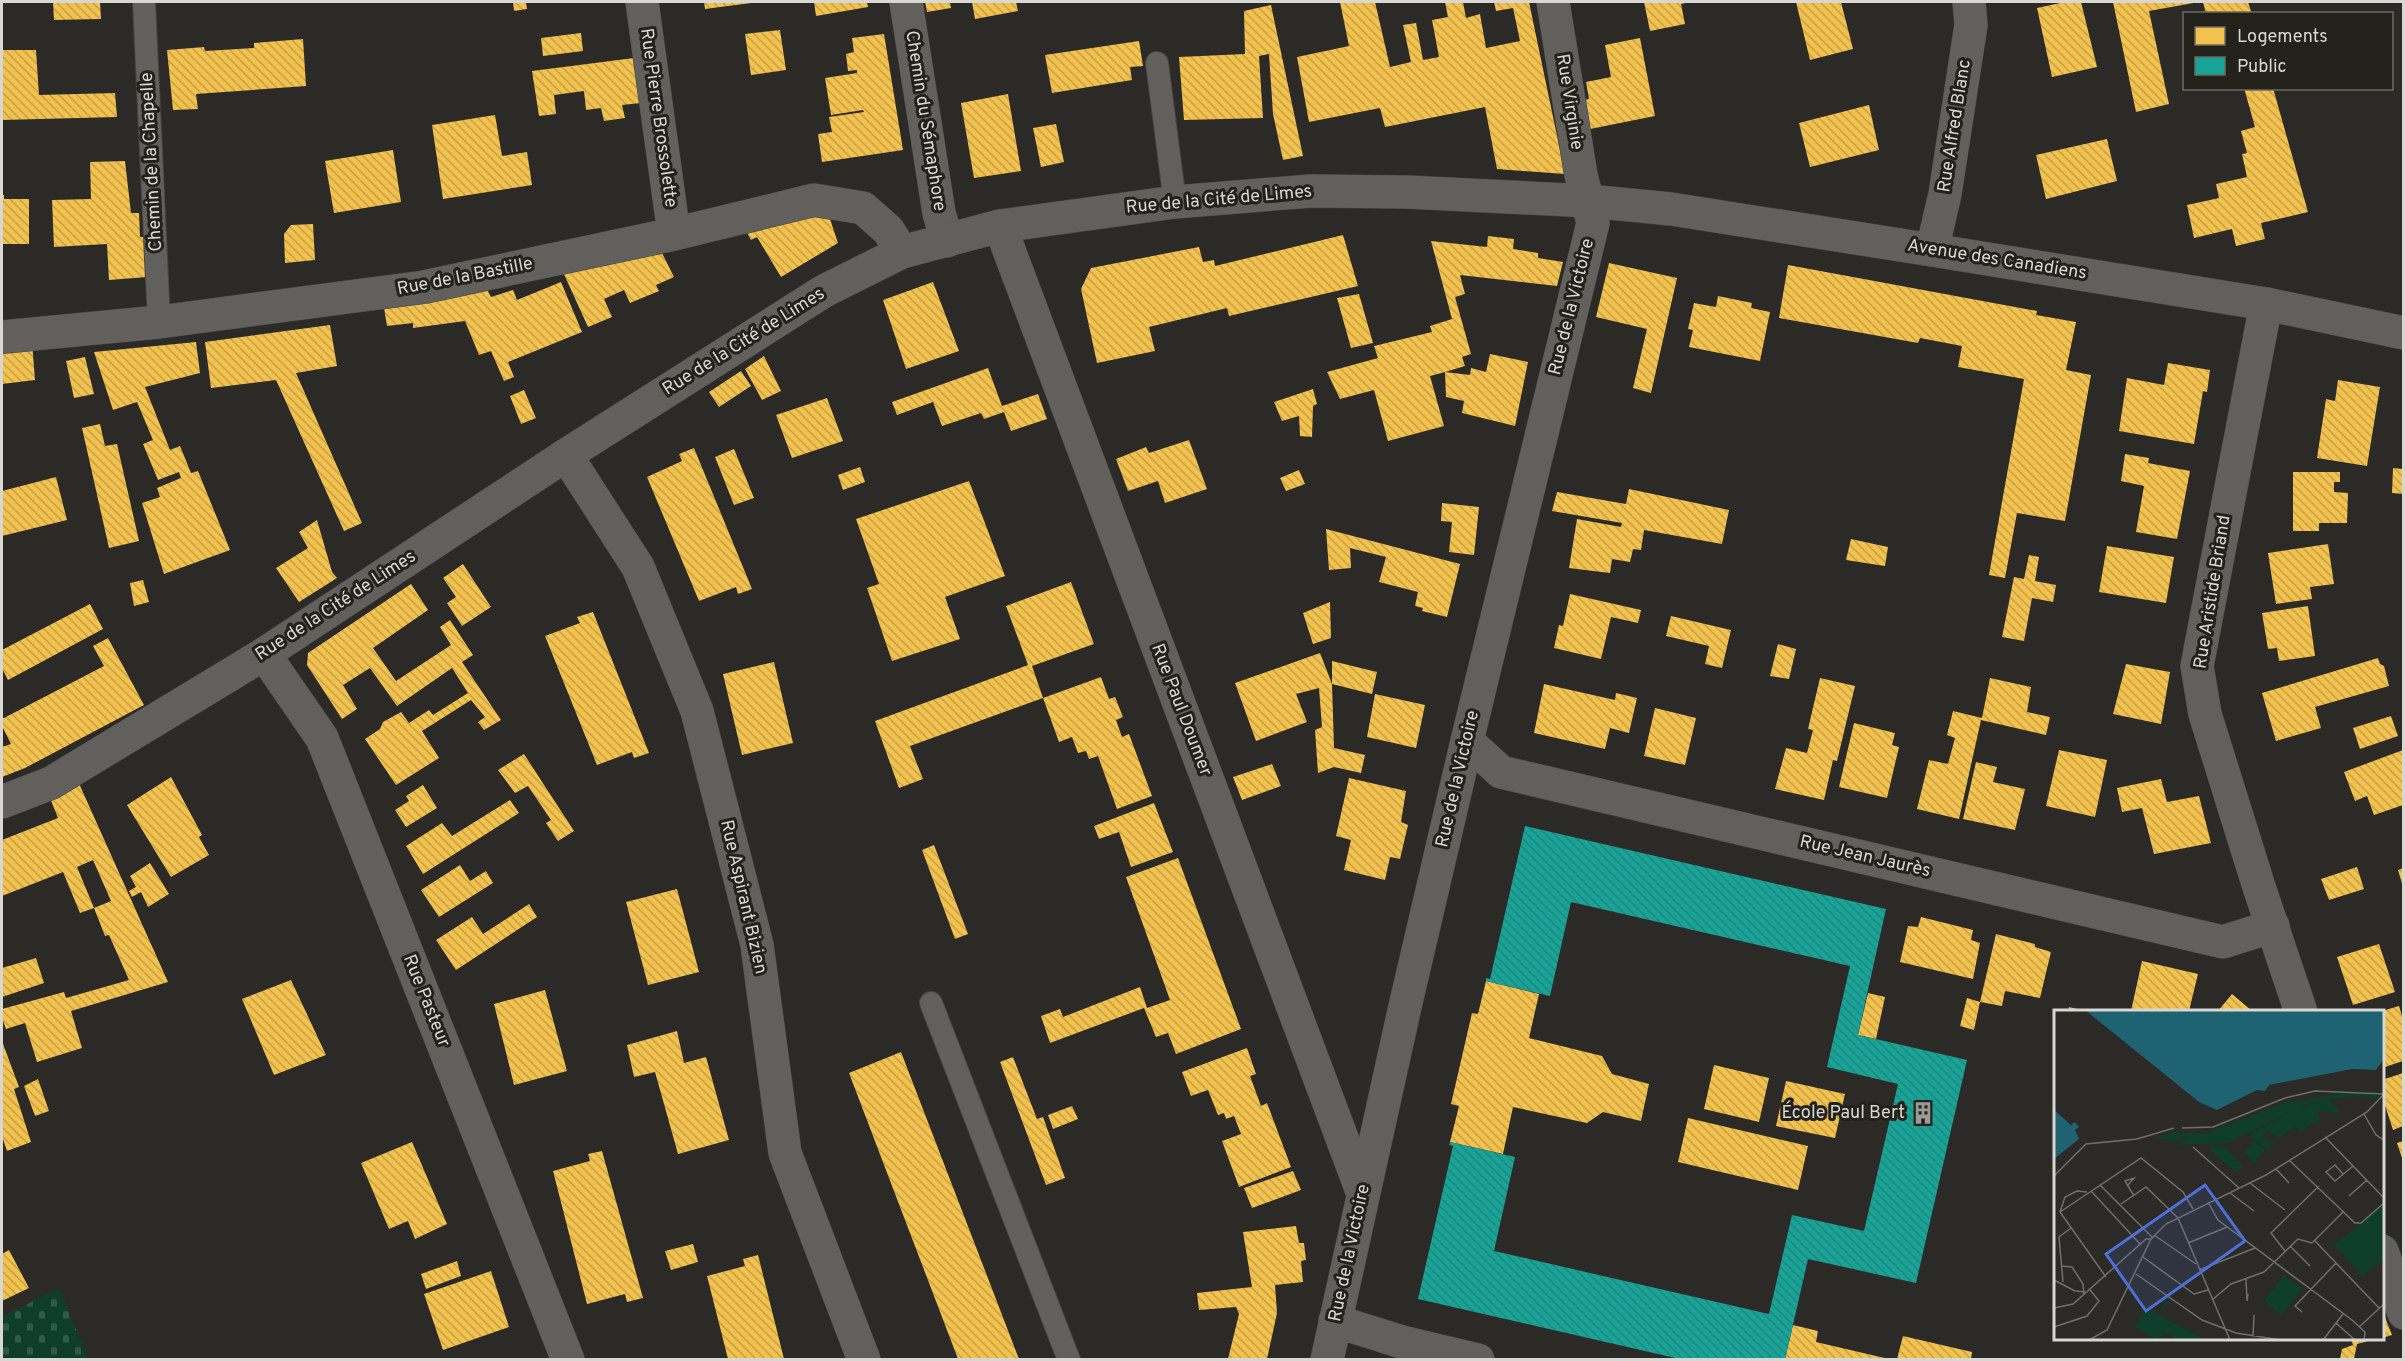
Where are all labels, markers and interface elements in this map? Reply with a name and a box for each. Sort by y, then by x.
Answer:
legend [2183,12,2393,90]
text: Logements [2237,26,2328,49]
street label: Rue Pierre Brossolette [634,27,682,209]
street label: Chemin du Sémaphore [899,29,951,213]
street label: Rue Virginie [1550,52,1588,152]
text: Public [2237,56,2287,79]
street label: Rue Alfred Blanc [1933,58,1977,194]
street label: Chemin de la Chapelle [136,72,168,252]
street label: Rue de la Cité de Limes [1125,180,1313,220]
street label: Avenue des Canadiens [1906,234,2088,286]
street label: Rue de la Victoire [1544,236,1600,378]
street label: Rue de la Bastille [395,253,535,301]
street label: Rue de la Cité de Limes [659,283,829,401]
street label: Rue Aristide Briand [2189,513,2237,671]
street label: Rue de la Cité de Limes [251,545,421,667]
street label: Rue Paul Doumer [1145,641,1217,779]
street label: Rue de la Victoire [1431,708,1485,850]
street label: Rue Aspirant Bizien [714,818,772,976]
street label: Rue Jean Jaurès [1797,831,1933,883]
street label: Rue Pasteur [397,951,455,1051]
inset map [2054,1010,2384,1340]
place label: École Paul Bert [1782,1100,1905,1125]
building icon: École Paul Bert [1910,1100,1936,1126]
street label: Rue de la Victoire [1324,1182,1376,1324]

